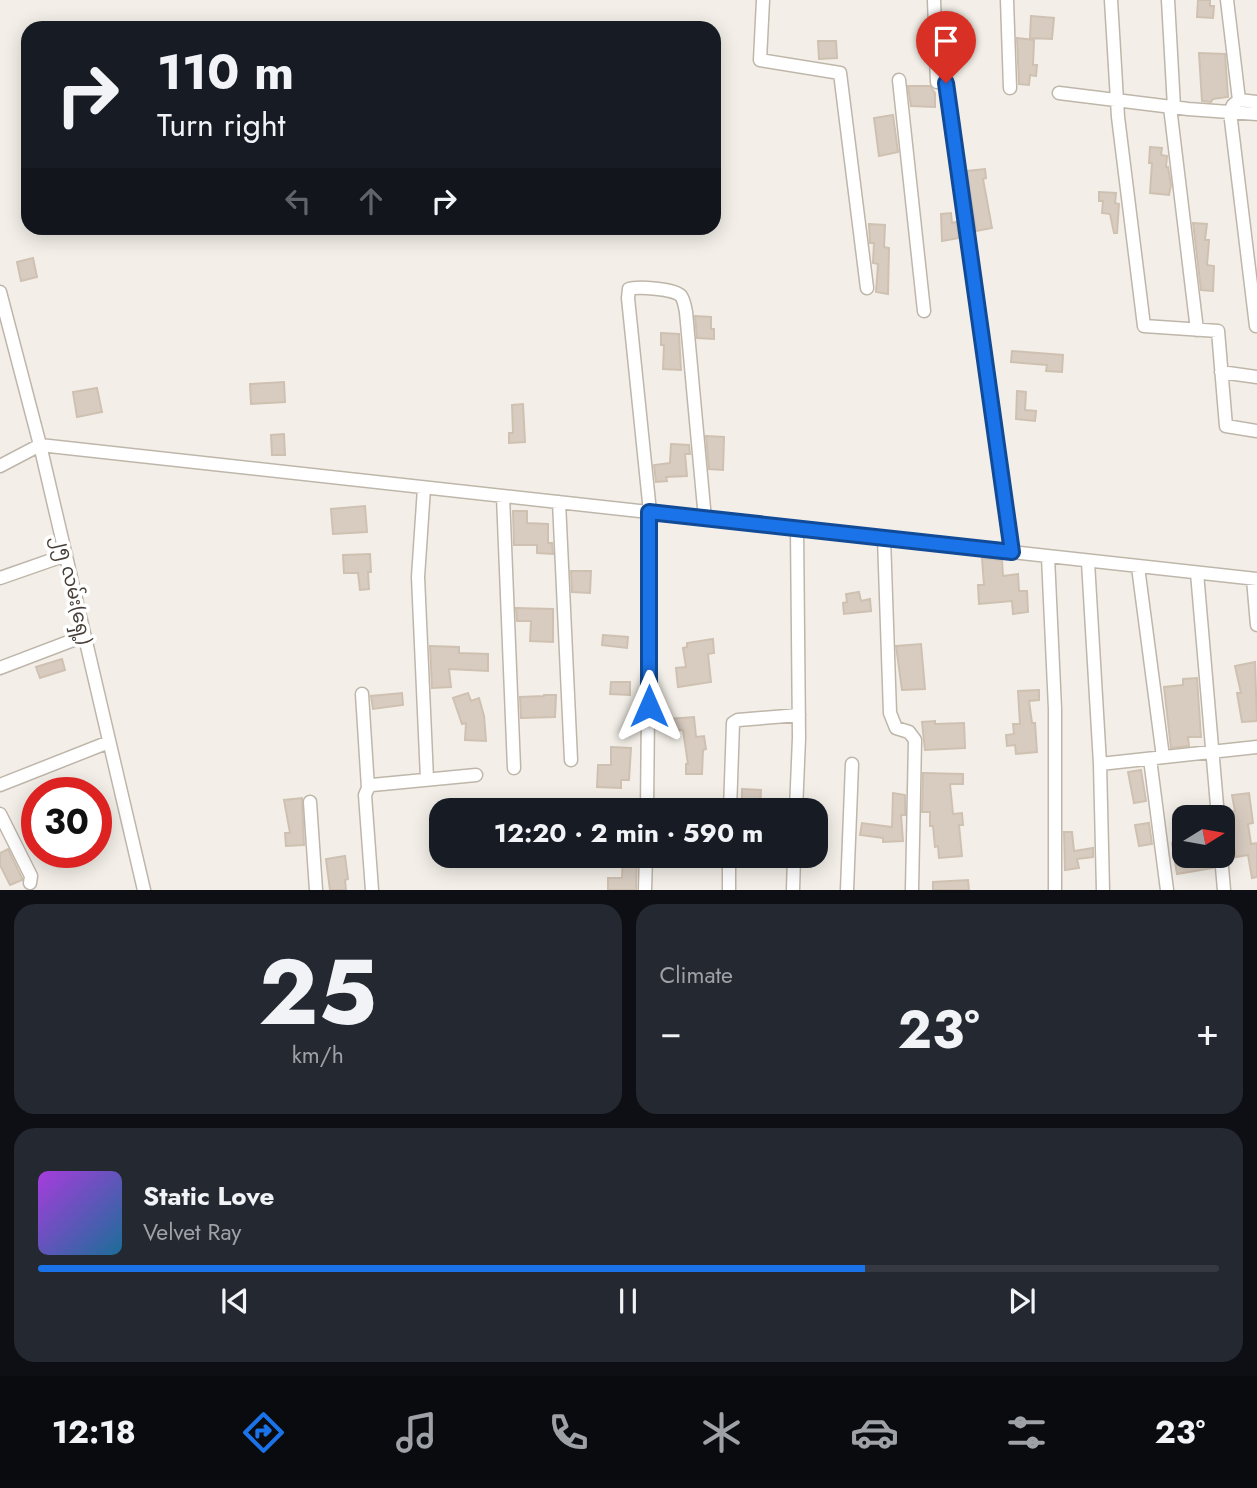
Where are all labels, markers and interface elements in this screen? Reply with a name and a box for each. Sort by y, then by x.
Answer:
pin [916,11,976,83]
icon: arrive [927,22,965,60]
text: 110 m [157,37,294,107]
icon: right [42,49,133,140]
text: Turn right [157,102,286,148]
icon: left [279,182,317,220]
icon: ahead [352,182,390,220]
icon: right [425,182,463,220]
street label: ၂၅ လမ်း(ရှေ့) [45,532,100,649]
position arrow [612,669,686,743]
speed limit sign: 30 [21,777,112,868]
north arrow [1172,805,1236,868]
map controls [1172,805,1235,868]
text: 12:20 · 2 min · 590 m [494,814,763,852]
text: 25 [259,927,377,1058]
text: Climate [660,958,733,992]
text: 23° [898,992,980,1068]
text: − [660,1004,682,1059]
text: + [1196,1004,1219,1059]
text: km/h [292,1038,344,1072]
text: Static Love [143,1177,275,1215]
text: Velvet Ray [143,1215,241,1249]
icon: previous [216,1282,254,1320]
icon: pause [609,1282,647,1320]
icon: next [1003,1282,1041,1320]
icon: directions [239,1408,288,1457]
icon: music [392,1408,441,1457]
icon: phone [544,1408,593,1457]
icon: climate [697,1408,746,1457]
icon: car [850,1408,899,1457]
icon: filters [1002,1408,1051,1457]
text: 12:18 [52,1409,136,1455]
text: 23° [1155,1409,1205,1455]

